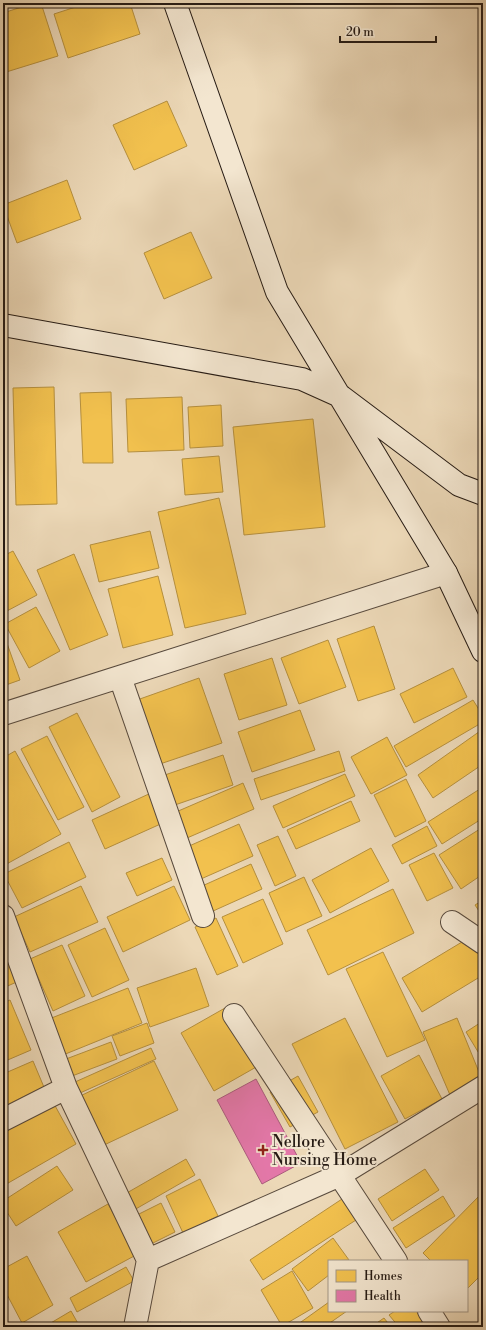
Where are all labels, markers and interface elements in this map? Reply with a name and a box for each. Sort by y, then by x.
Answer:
scale bar [340,18,436,44]
text: 20 m [346,25,374,40]
place label: Nellore Nursing Home [272,1132,377,1170]
marker: Nellore Nursing Home [257,1144,269,1156]
legend [328,1260,468,1312]
text: Homes [364,1269,402,1284]
text: Health [364,1289,401,1304]

